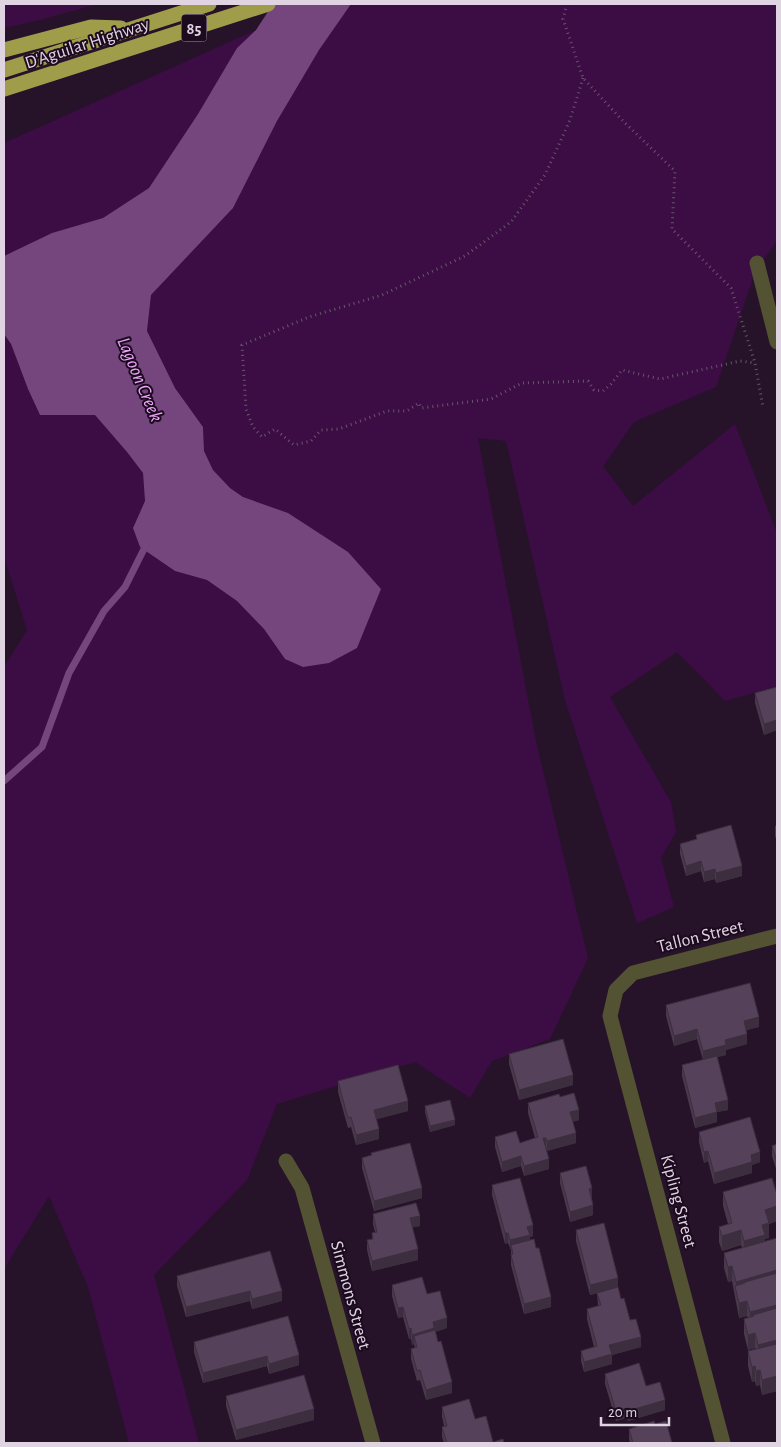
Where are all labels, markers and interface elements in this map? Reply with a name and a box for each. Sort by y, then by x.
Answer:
road number: 85 [182,14,206,42]
street label: D'Aguilar Highway [23,15,152,73]
water label: Lagoon Creek [113,335,166,425]
street label: Tallon Street [655,918,745,956]
street label: Kipling Street [657,1153,699,1250]
street label: Simmons Street [327,1239,373,1352]
scale bar [601,1394,668,1426]
text: 20 m [608,1405,637,1420]

